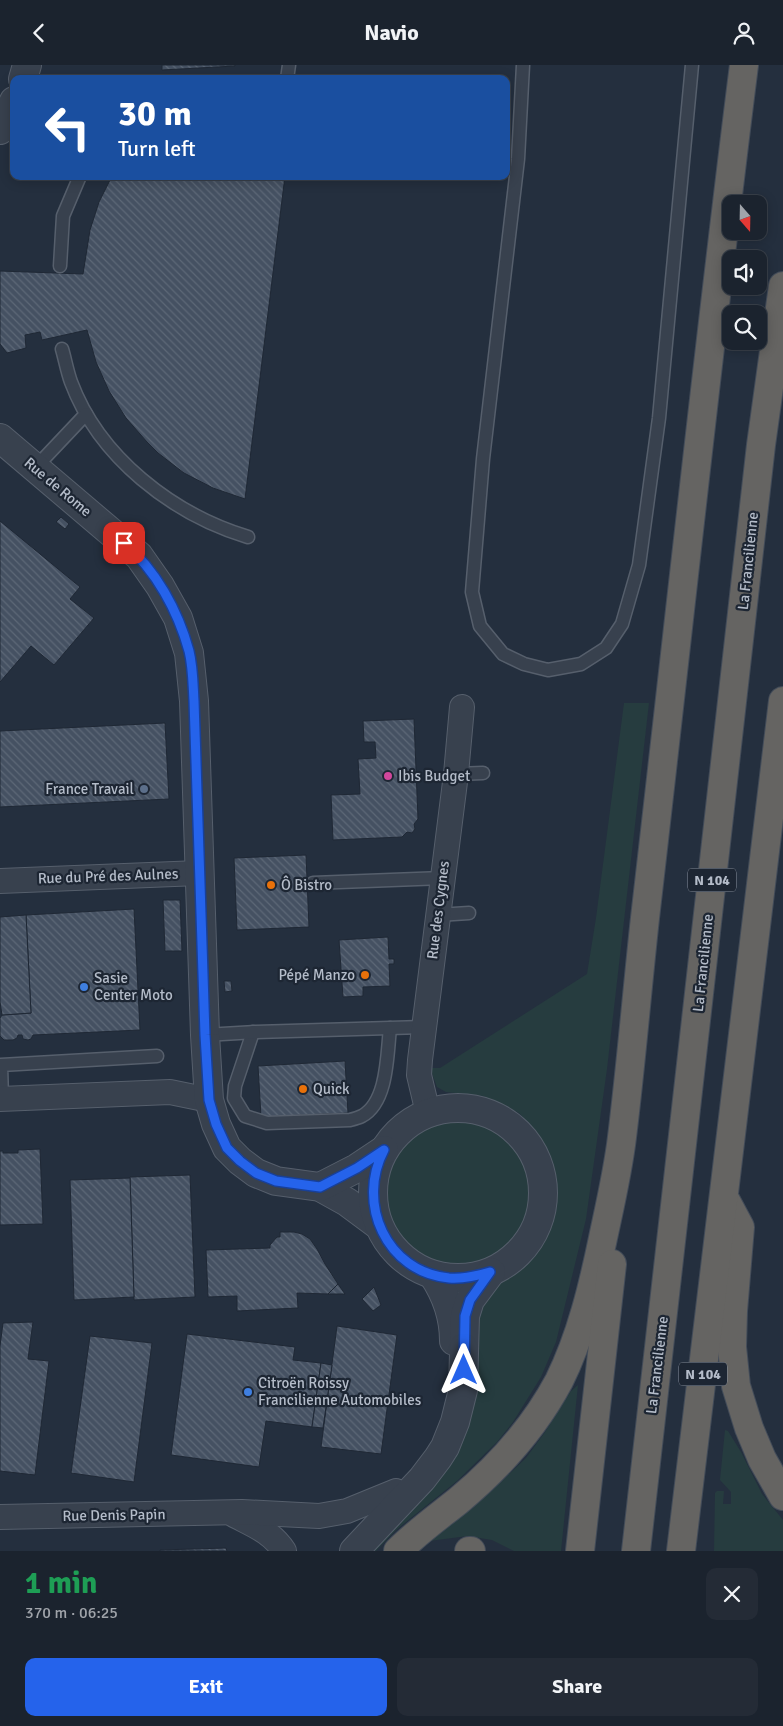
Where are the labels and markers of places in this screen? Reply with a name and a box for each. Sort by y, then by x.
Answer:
pin [103,522,145,564]
place label: Ibis Budget [398,767,470,785]
marker: Ibis Budget [382,770,394,782]
place label: France Travail [45,780,134,798]
marker: France Travail [138,783,150,795]
place label: Ô Bistro [281,875,332,894]
marker: Ô Bistro [265,879,277,891]
place label: Pépé Manzo [278,966,355,984]
place label: Sasie Center Moto [94,969,173,1004]
marker: Pépé Manzo [359,969,371,981]
marker: Sasie Center Moto [78,981,90,993]
place label: Quick [313,1080,350,1098]
marker: Quick [297,1083,309,1095]
place label: Citroën Roissy Francilienne Automobiles [258,1374,422,1409]
marker: Citroën Roissy Francilienne Automobiles [242,1386,254,1398]

